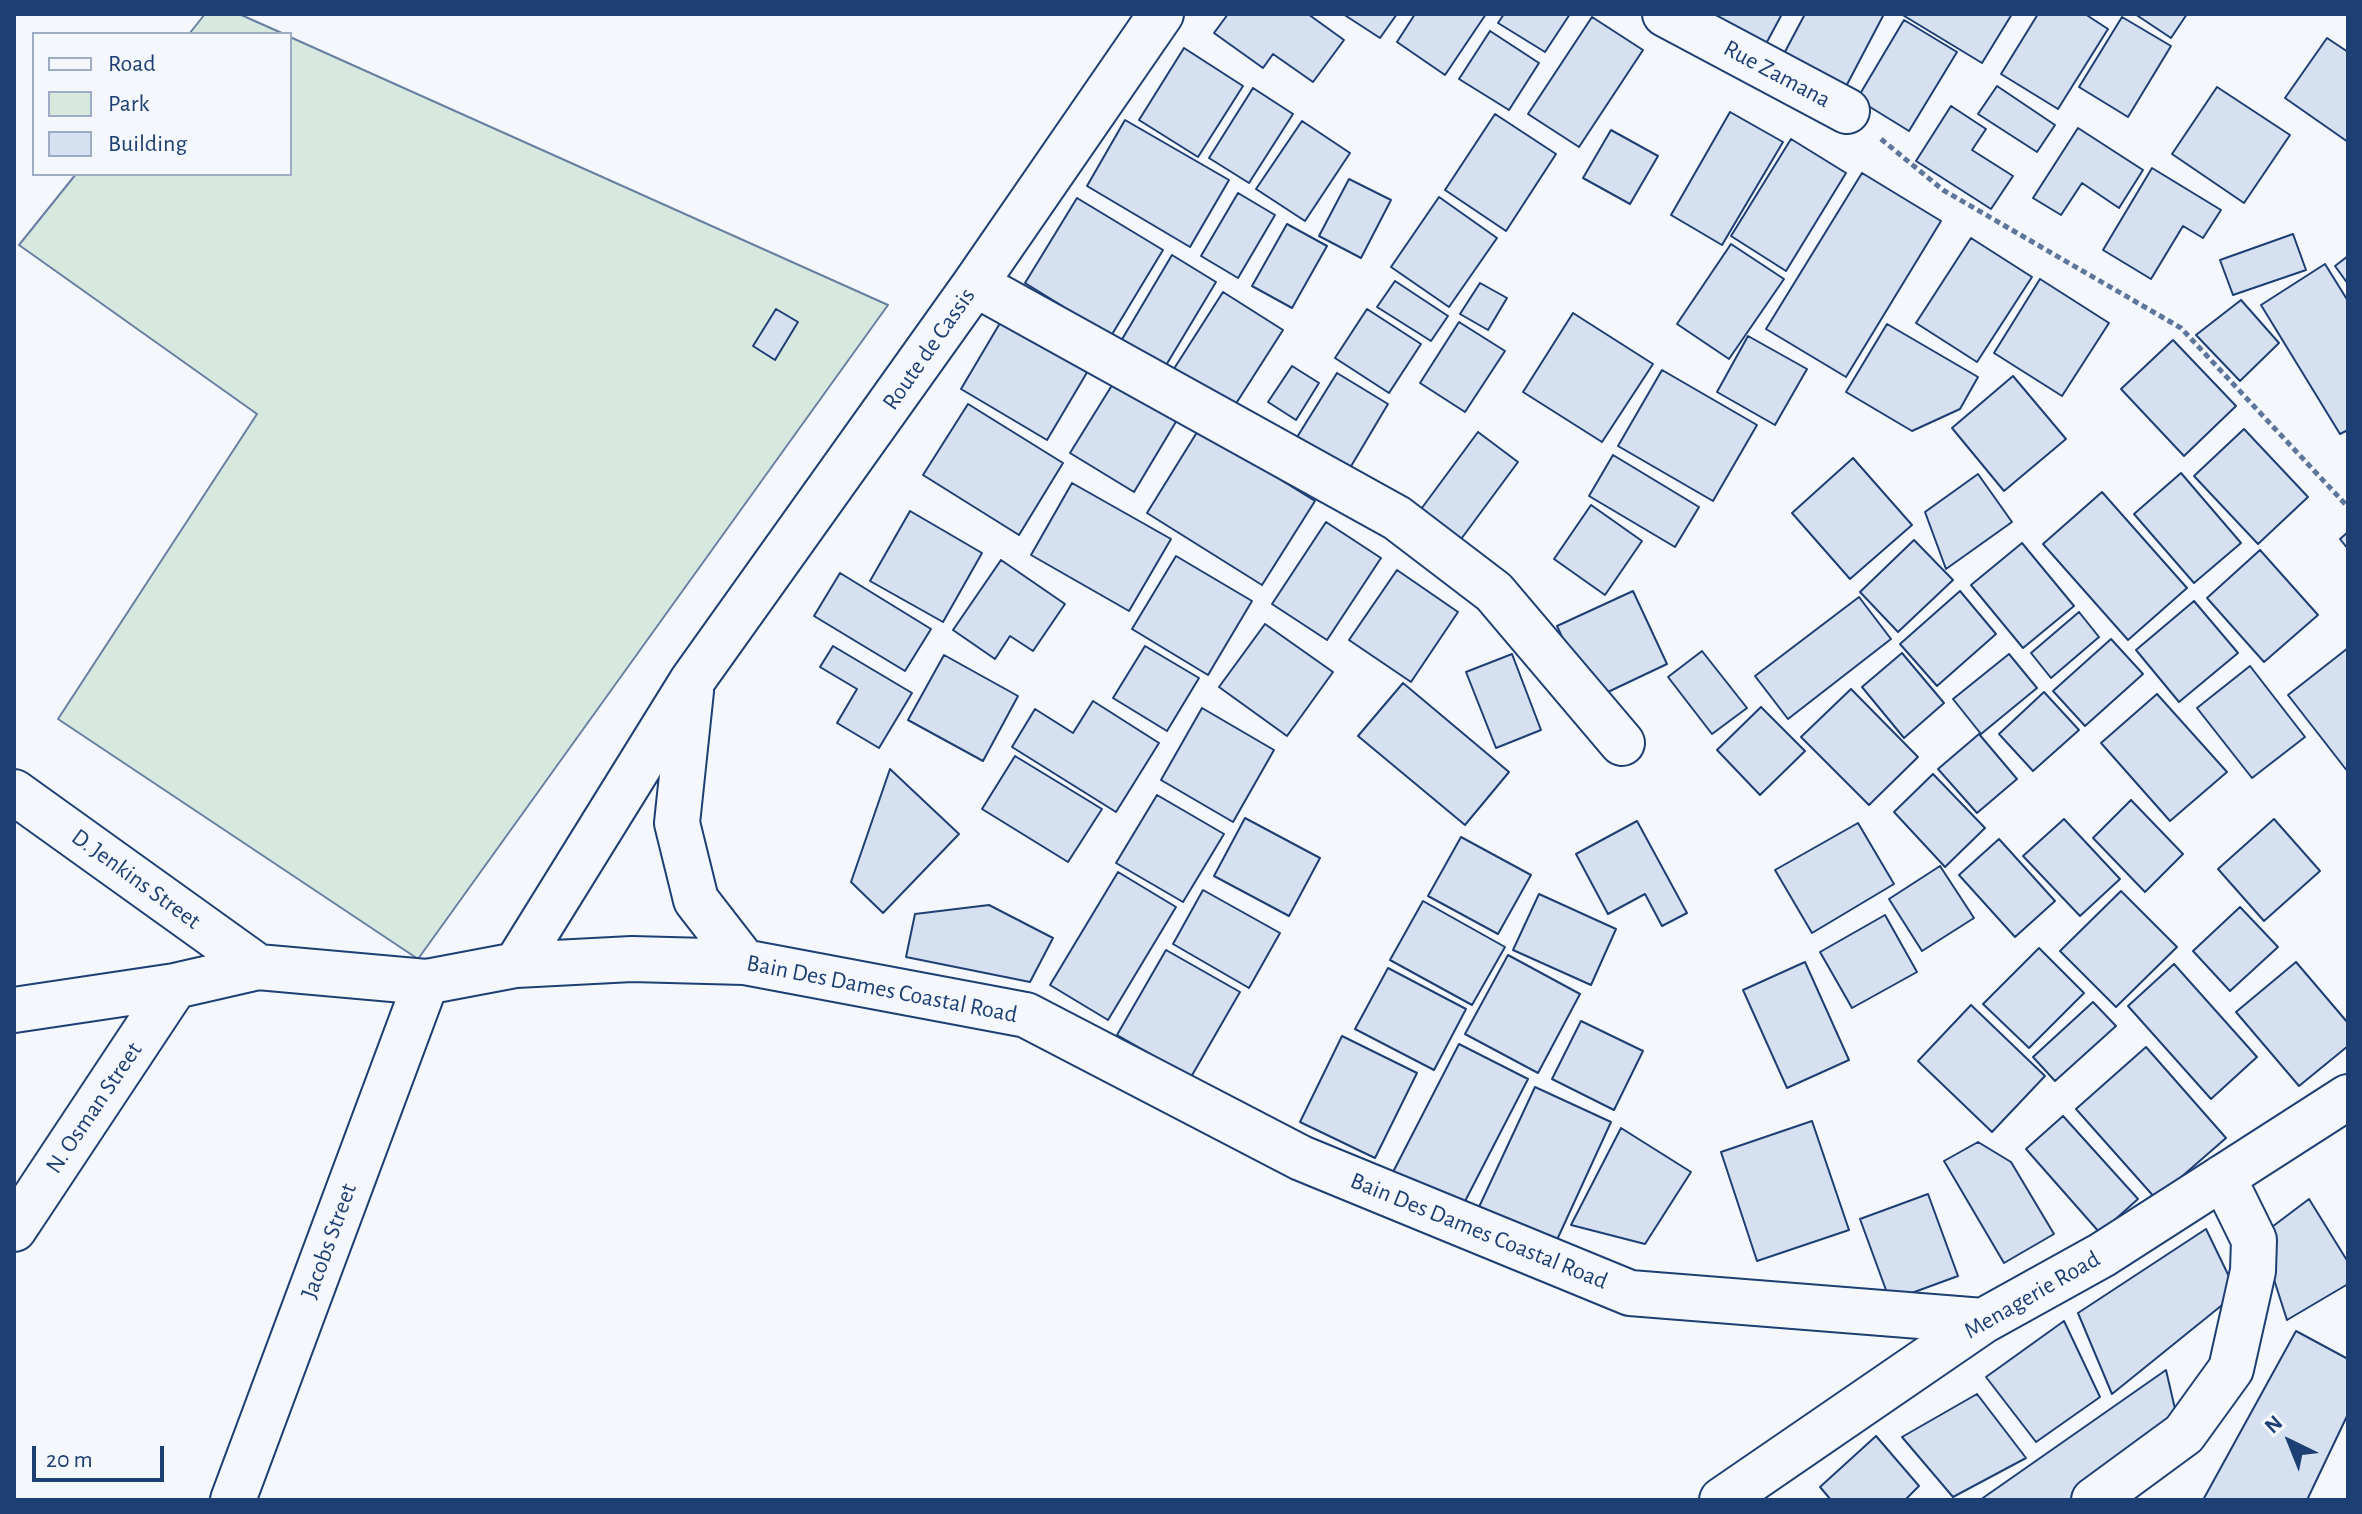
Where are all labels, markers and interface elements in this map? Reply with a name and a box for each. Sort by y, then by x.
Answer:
legend [32,32,292,176]
street label: Rue Zamana [1719,34,1835,114]
text: Road [108,52,156,76]
text: Park [108,92,149,116]
text: Building [108,132,187,156]
street label: Route de Cassis [876,282,982,416]
street label: D. Jenkins Street [66,822,206,936]
street label: Bain Des Dames Coastal Road [744,949,1020,1029]
street label: N. Osman Street [40,1037,148,1179]
street label: Bain Des Dames Coastal Road [1346,1166,1612,1296]
street label: Jacobs Street [295,1179,363,1303]
street label: Menagerie Road [1959,1245,2105,1345]
north arrow [2250,1402,2330,1482]
text: N [2261,1411,2287,1438]
scale bar [36,1430,168,1480]
text: 20 m [46,1448,93,1472]

